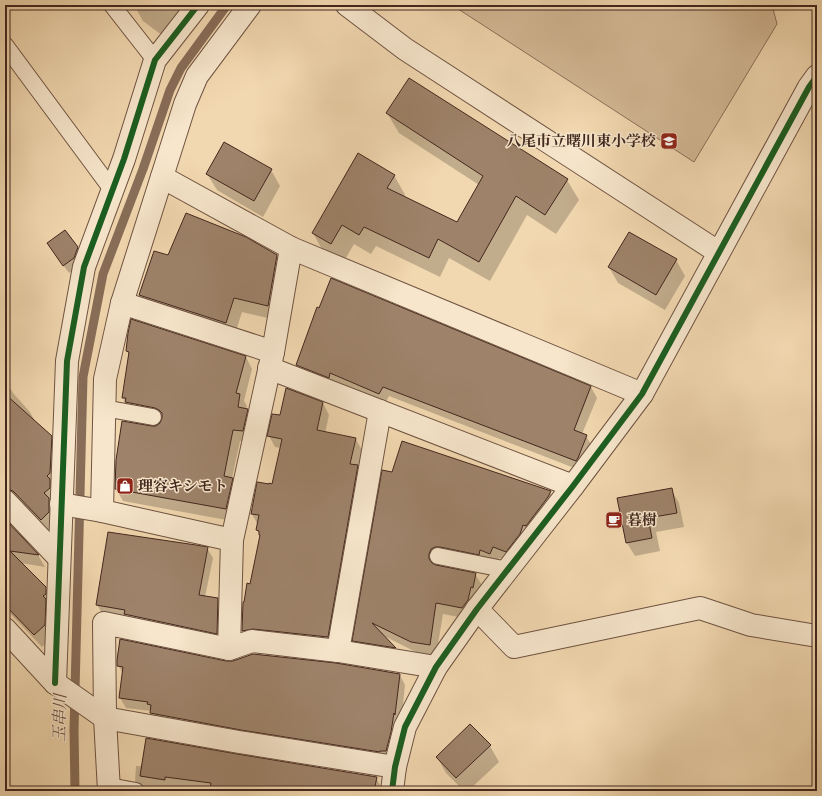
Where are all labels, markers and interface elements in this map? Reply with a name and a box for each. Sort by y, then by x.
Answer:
school or university icon: 八尾市立曙川東小学校 [659,131,679,151]
place label: 八尾市立曙川東小学校 [506,132,656,153]
shop icon: 理容キシモト [115,476,135,496]
place label: 理容キシモト [138,477,228,498]
cafe icon: 暮樹 [604,510,624,530]
place label: 暮樹 [627,511,657,532]
water label: 玉串川 [50,692,72,742]

